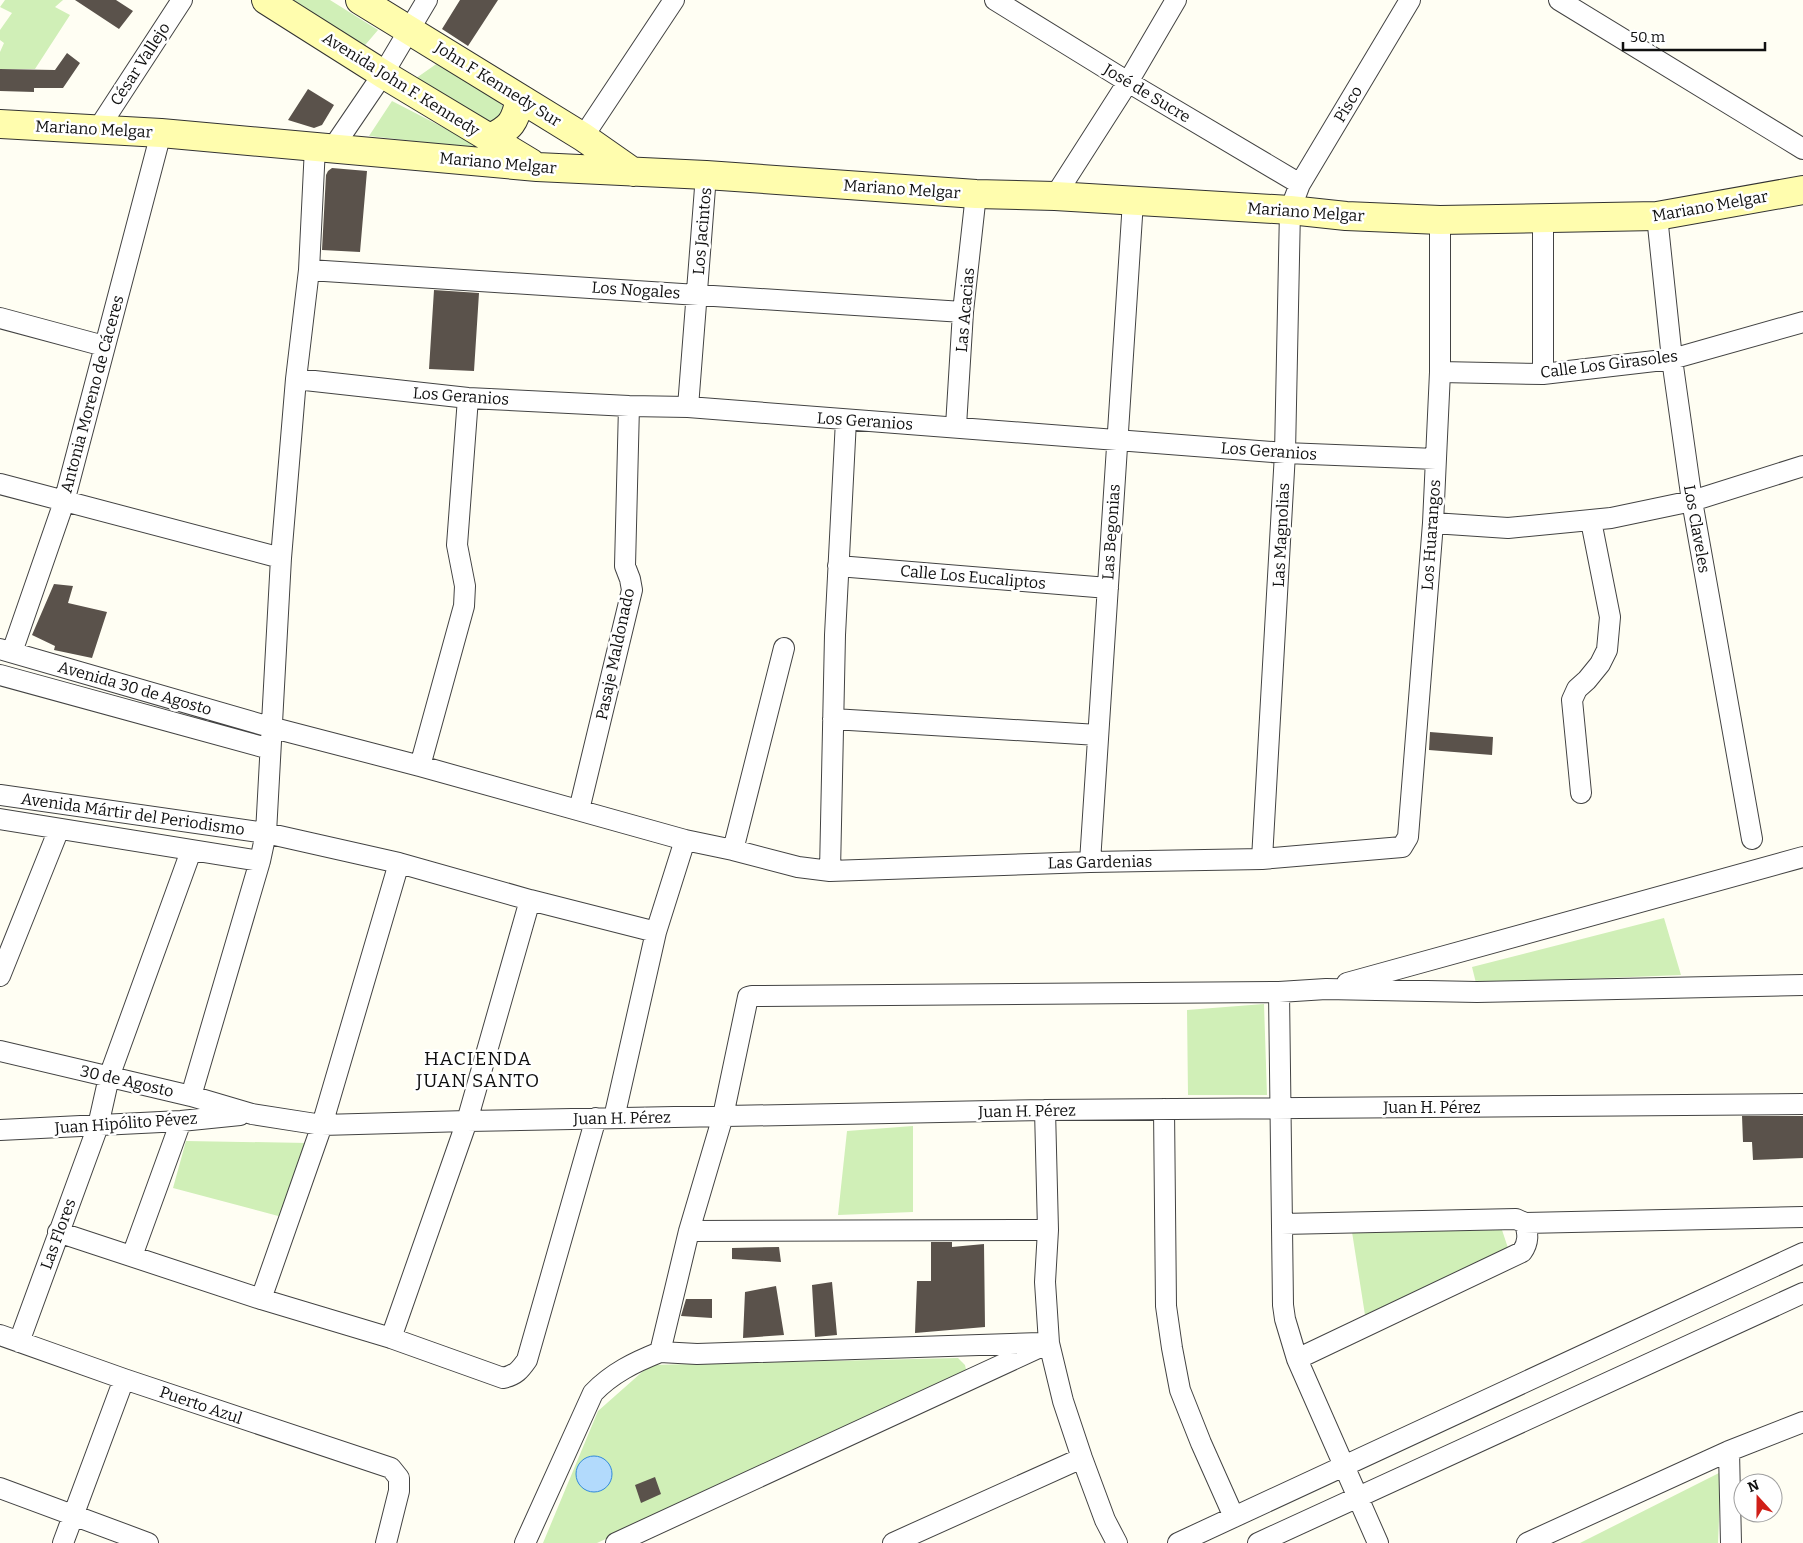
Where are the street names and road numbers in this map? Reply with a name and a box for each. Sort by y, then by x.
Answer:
street label: César Vallejo [106,19,174,109]
street label: Avenida John F. Kennedy [319,28,483,140]
street label: John F Kennedy Sur [430,37,565,131]
street label: José de Sucre [1099,59,1194,126]
street label: Pisco [1330,82,1366,126]
street label: Mariano Melgar [35,116,153,142]
street label: Mariano Melgar [439,148,557,178]
street label: Mariano Melgar [843,175,961,203]
street label: Los Jacintos [689,186,715,276]
street label: Mariano Melgar [1651,186,1769,226]
street label: Mariano Melgar [1247,198,1365,226]
street label: Las Acacias [952,267,978,353]
street label: Los Nogales [591,277,681,303]
street label: Antonia Moreno de Cáceres [56,293,128,495]
street label: Calle Los Girasoles [1539,346,1679,382]
street label: Los Geranios [412,383,510,409]
street label: Los Geranios [816,408,914,434]
street label: Los Geranios [1220,438,1318,464]
street label: Los Huarangos [1418,479,1444,591]
street label: Las Magnolias [1269,482,1293,588]
street label: Las Begonias [1098,483,1124,581]
street label: Los Claveles [1680,483,1714,575]
street label: Calle Los Eucaliptos [899,561,1047,593]
street label: Pasaje Maldonado [592,586,638,722]
street label: Avenida 30 de Agosto [56,657,214,719]
street label: Avenida Mártir del Periodismo [20,789,246,839]
street label: Las Gardenias [1048,852,1152,872]
street label: 30 de Agosto [78,1061,176,1101]
street label: Juan H. Pérez [1382,1098,1481,1117]
street label: Juan H. Pérez [977,1101,1076,1121]
street label: Juan H. Pérez [572,1108,671,1128]
street label: Juan Hipólito Pévez [53,1109,198,1138]
street label: Las Flores [36,1196,80,1272]
street label: Puerto Azul [157,1382,245,1428]

